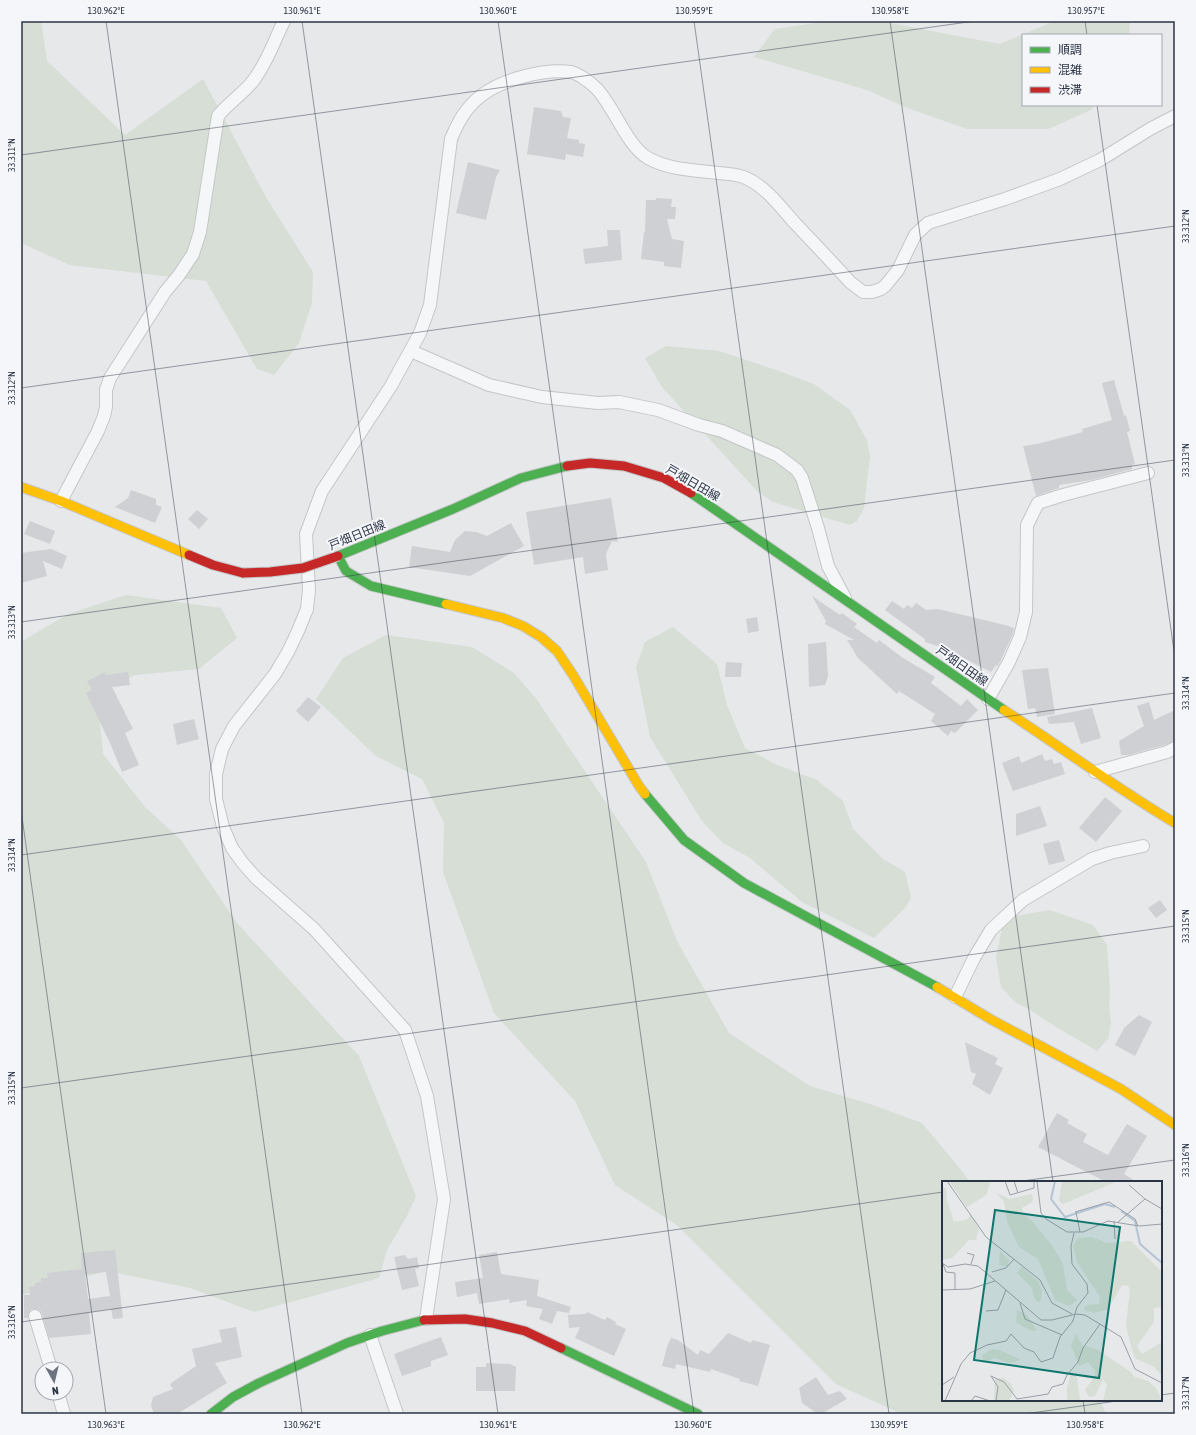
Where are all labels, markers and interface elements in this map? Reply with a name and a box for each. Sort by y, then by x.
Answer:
text: 130.962°E [88,5,125,16]
text: 130.961°E [284,5,321,16]
text: 130.960°E [480,5,517,16]
text: 130.959°E [676,5,713,16]
text: 130.958°E [872,5,909,16]
text: 130.957°E [1068,5,1105,16]
legend [1022,34,1162,106]
text: 順調 [1058,43,1082,57]
text: 混雑 [1058,63,1082,77]
text: 渋滞 [1058,83,1082,97]
text: 33.311°N [6,138,17,172]
text: 33.312°N [1180,209,1191,243]
text: 33.312°N [6,371,17,405]
text: 33.313°N [1180,443,1191,477]
street label: 戸畑日田線 [664,462,722,504]
street label: 戸畑日田線 [327,517,387,553]
text: 33.313°N [6,605,17,639]
street label: 戸畑日田線 [933,643,991,689]
text: 33.314°N [1180,676,1191,710]
text: 33.314°N [6,838,17,872]
text: 33.315°N [1180,909,1191,943]
text: 33.315°N [6,1071,17,1105]
text: 33.316°N [1180,1143,1191,1177]
inset map [942,1181,1162,1401]
text: 33.316°N [6,1305,17,1339]
north arrow [34,1361,74,1401]
text: 33.317°N [1180,1376,1191,1410]
text: N [51,1385,59,1397]
text: 130.963°E [88,1419,125,1430]
text: 130.962°E [284,1419,321,1430]
text: 130.961°E [480,1419,517,1430]
text: 130.960°E [675,1419,712,1430]
text: 130.959°E [871,1419,908,1430]
text: 130.958°E [1067,1419,1104,1430]

